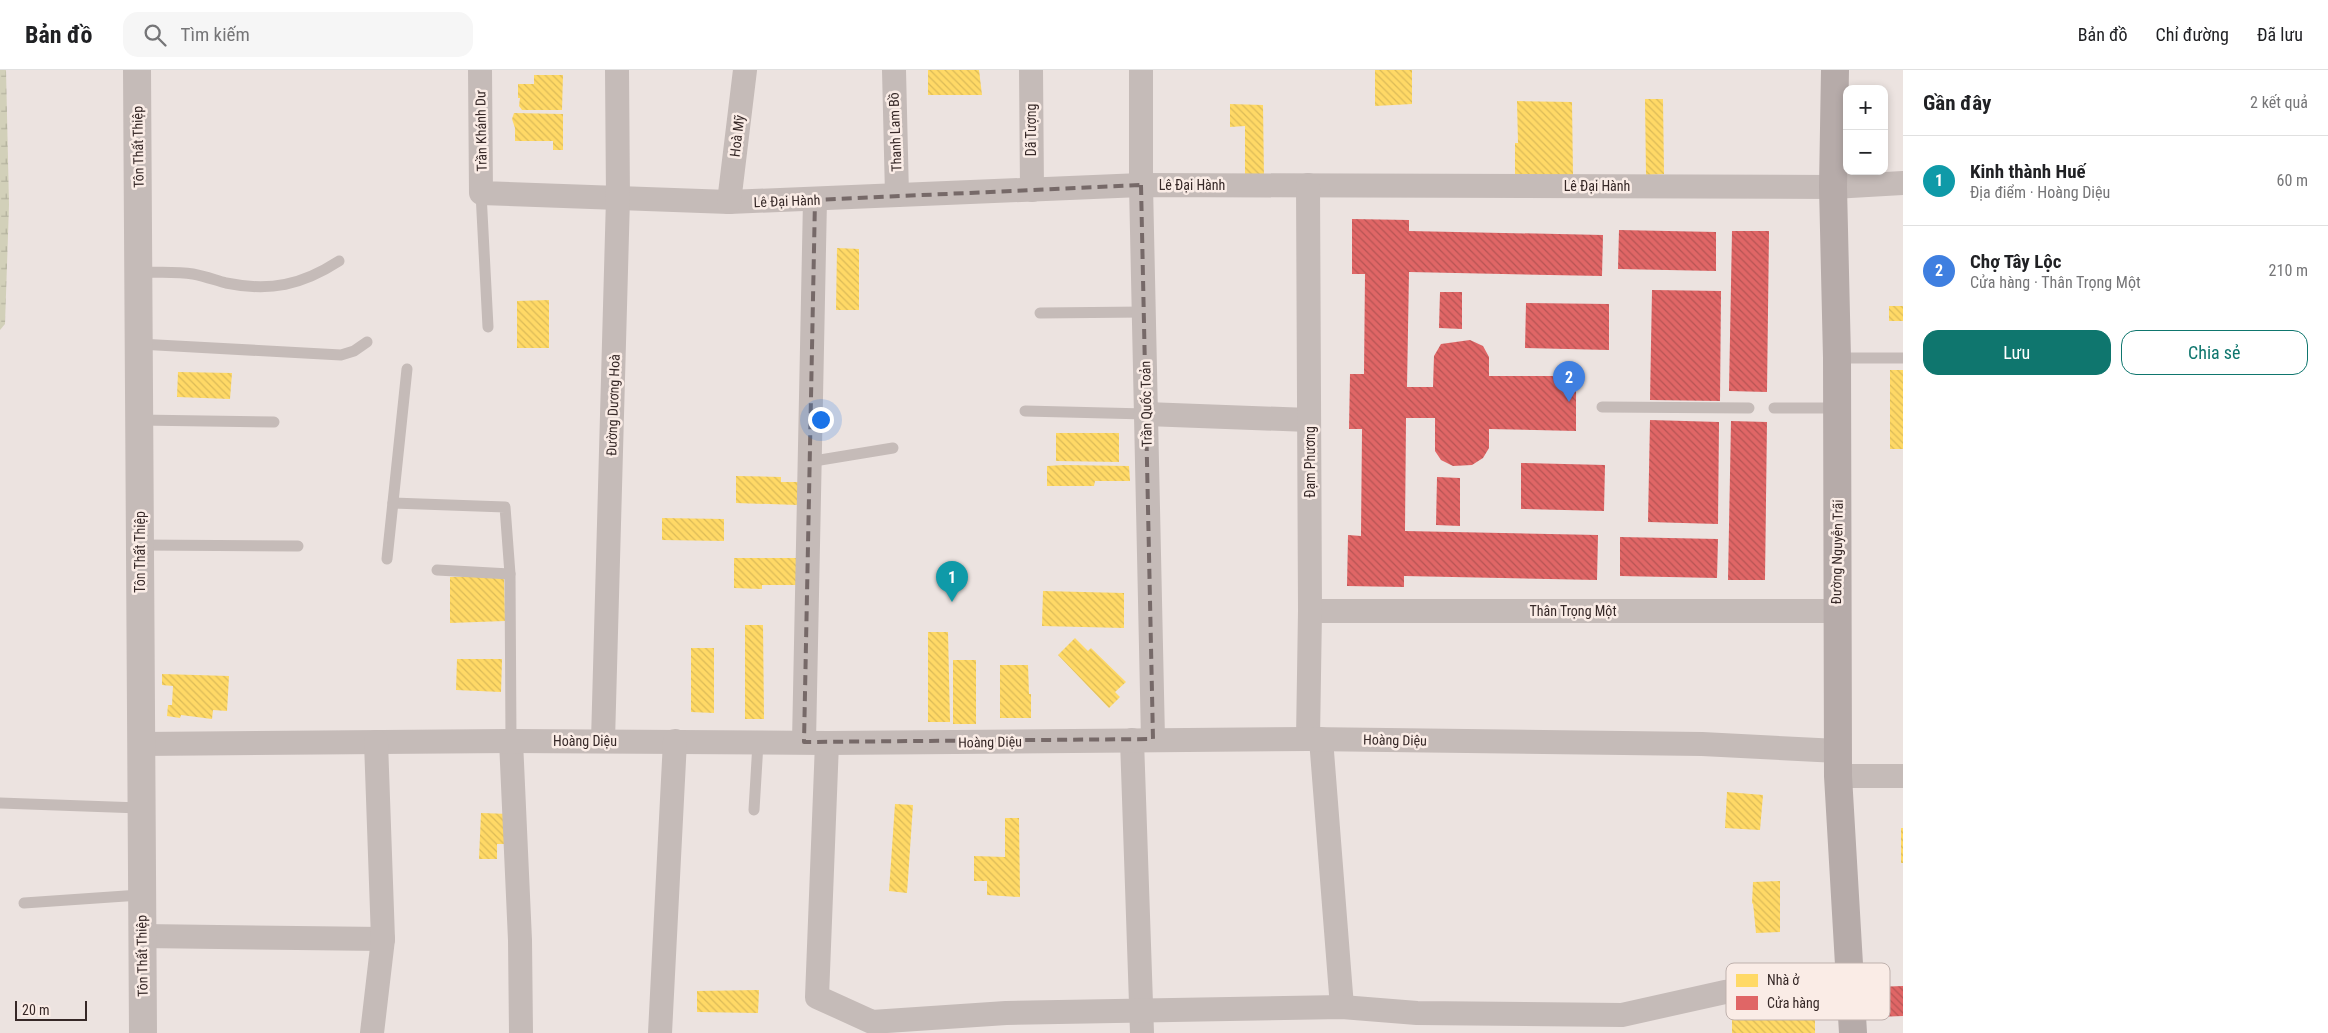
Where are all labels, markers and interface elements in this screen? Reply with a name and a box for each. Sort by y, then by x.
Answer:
search box [123,12,473,57]
text: Bản đồ [25,21,93,49]
icon: search [141,21,169,49]
text: Tìm kiếm [181,23,250,46]
text: Bản đồ [2078,24,2128,45]
text: Chỉ đường [2156,24,2229,45]
text: Đã lưu [2257,24,2303,45]
map controls [1843,85,1888,175]
button: + [1843,85,1888,130]
street label: Trần Khánh Dư [472,90,490,172]
text: Gần đây [1923,91,1991,115]
street label: Thanh Lam Bồ [886,92,904,172]
text: 2 kết quả [2250,93,2308,112]
street label: Dã Tượng [1023,104,1039,156]
street label: Tôn Thất Thiệp [129,106,147,188]
street label: Hoà Mỹ [726,114,748,158]
button: − [1843,130,1888,175]
text: Kinh thành Huế [1970,160,2086,183]
text: 1 [1935,171,1943,190]
text: 60 m [2276,171,2308,190]
street label: Lê Đại Hành [1159,177,1225,193]
street label: Lê Đại Hành [1564,178,1630,194]
text: Địa điểm · Hoàng Diệu [1970,183,2110,202]
street label: Lê Đại Hành [753,192,821,210]
text: Chợ Tây Lộc [1970,250,2061,273]
text: 2 [1935,261,1943,280]
text: 210 m [2269,261,2308,280]
text: Cửa hàng · Thân Trọng Một [1970,273,2141,292]
button: Lưu [1923,330,2111,375]
button: Chia sẻ [2121,330,2308,375]
street label: Đường Dương Hoà [603,354,623,456]
street label: Trần Quốc Toản [1137,361,1155,447]
pin: 2 [1553,361,1585,402]
your location [808,407,834,433]
street label: Đạm Phương [1302,426,1318,498]
street label: Đường Nguyễn Trãi [1828,499,1846,605]
street label: Tôn Thất Thiệp [132,511,148,593]
pin: 1 [936,561,968,602]
street label: Thân Trọng Một [1529,603,1617,619]
street label: Hoàng Diệu [1363,731,1427,749]
street label: Hoàng Diệu [553,733,617,749]
street label: Hoàng Diệu [958,733,1022,751]
street label: Tôn Thất Thiệp [133,915,151,997]
legend [1726,963,1890,1020]
text: Nhà ở [1767,972,1800,988]
text: Cửa hàng [1767,995,1820,1011]
scale bar [15,998,88,1021]
text: 20 m [22,1002,50,1018]

